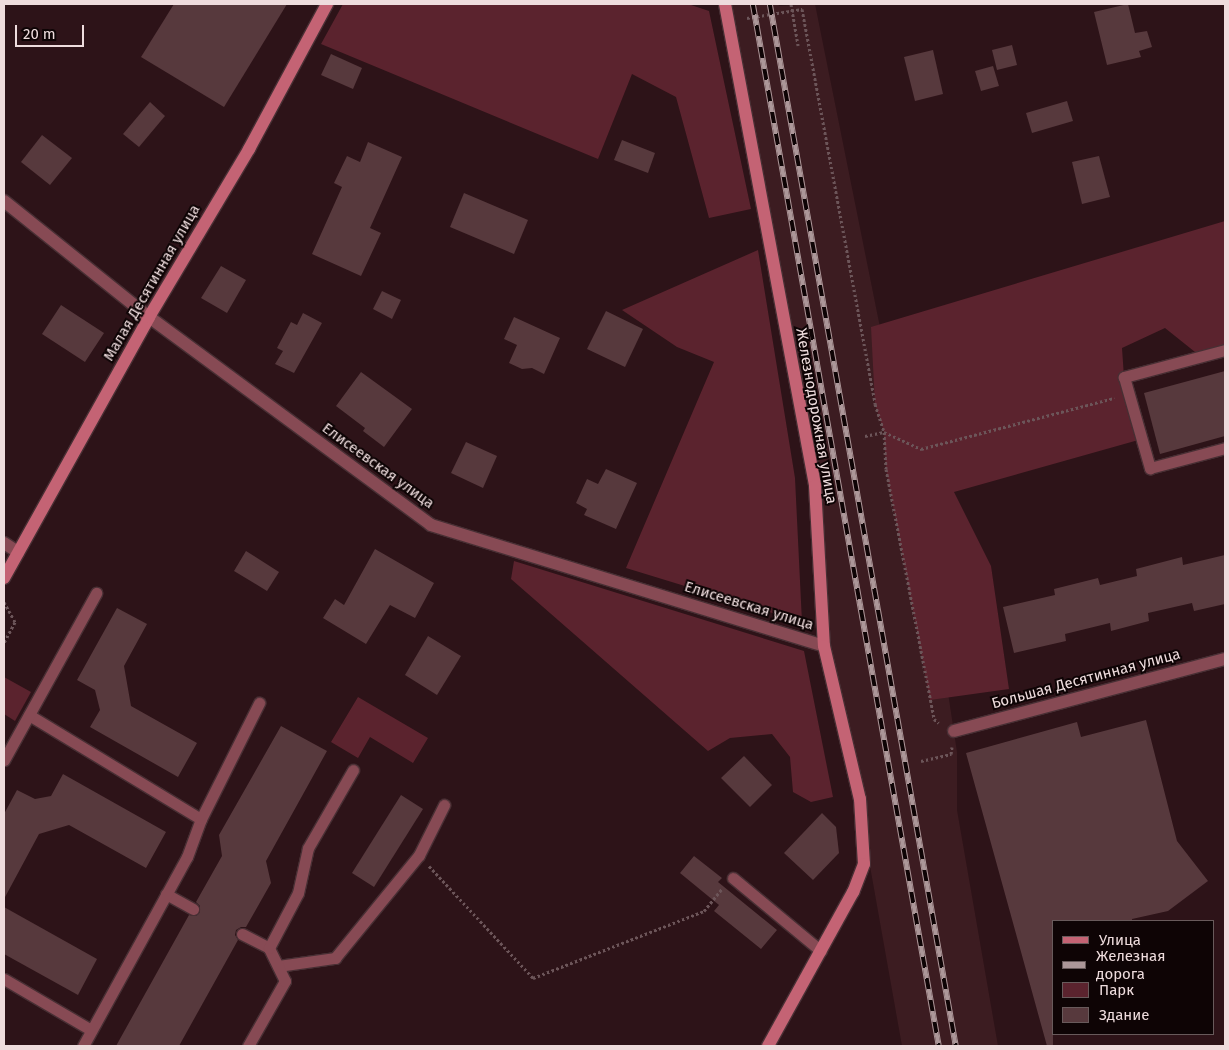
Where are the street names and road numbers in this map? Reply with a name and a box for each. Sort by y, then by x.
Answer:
street label: Малая Десятинная улица [100,202,204,364]
street label: Железнодорожная улица [792,327,840,505]
street label: Елисеевская улица [318,419,438,513]
street label: Елисеевская улица [682,578,816,634]
street label: Большая Десятинная улица [990,645,1182,713]

